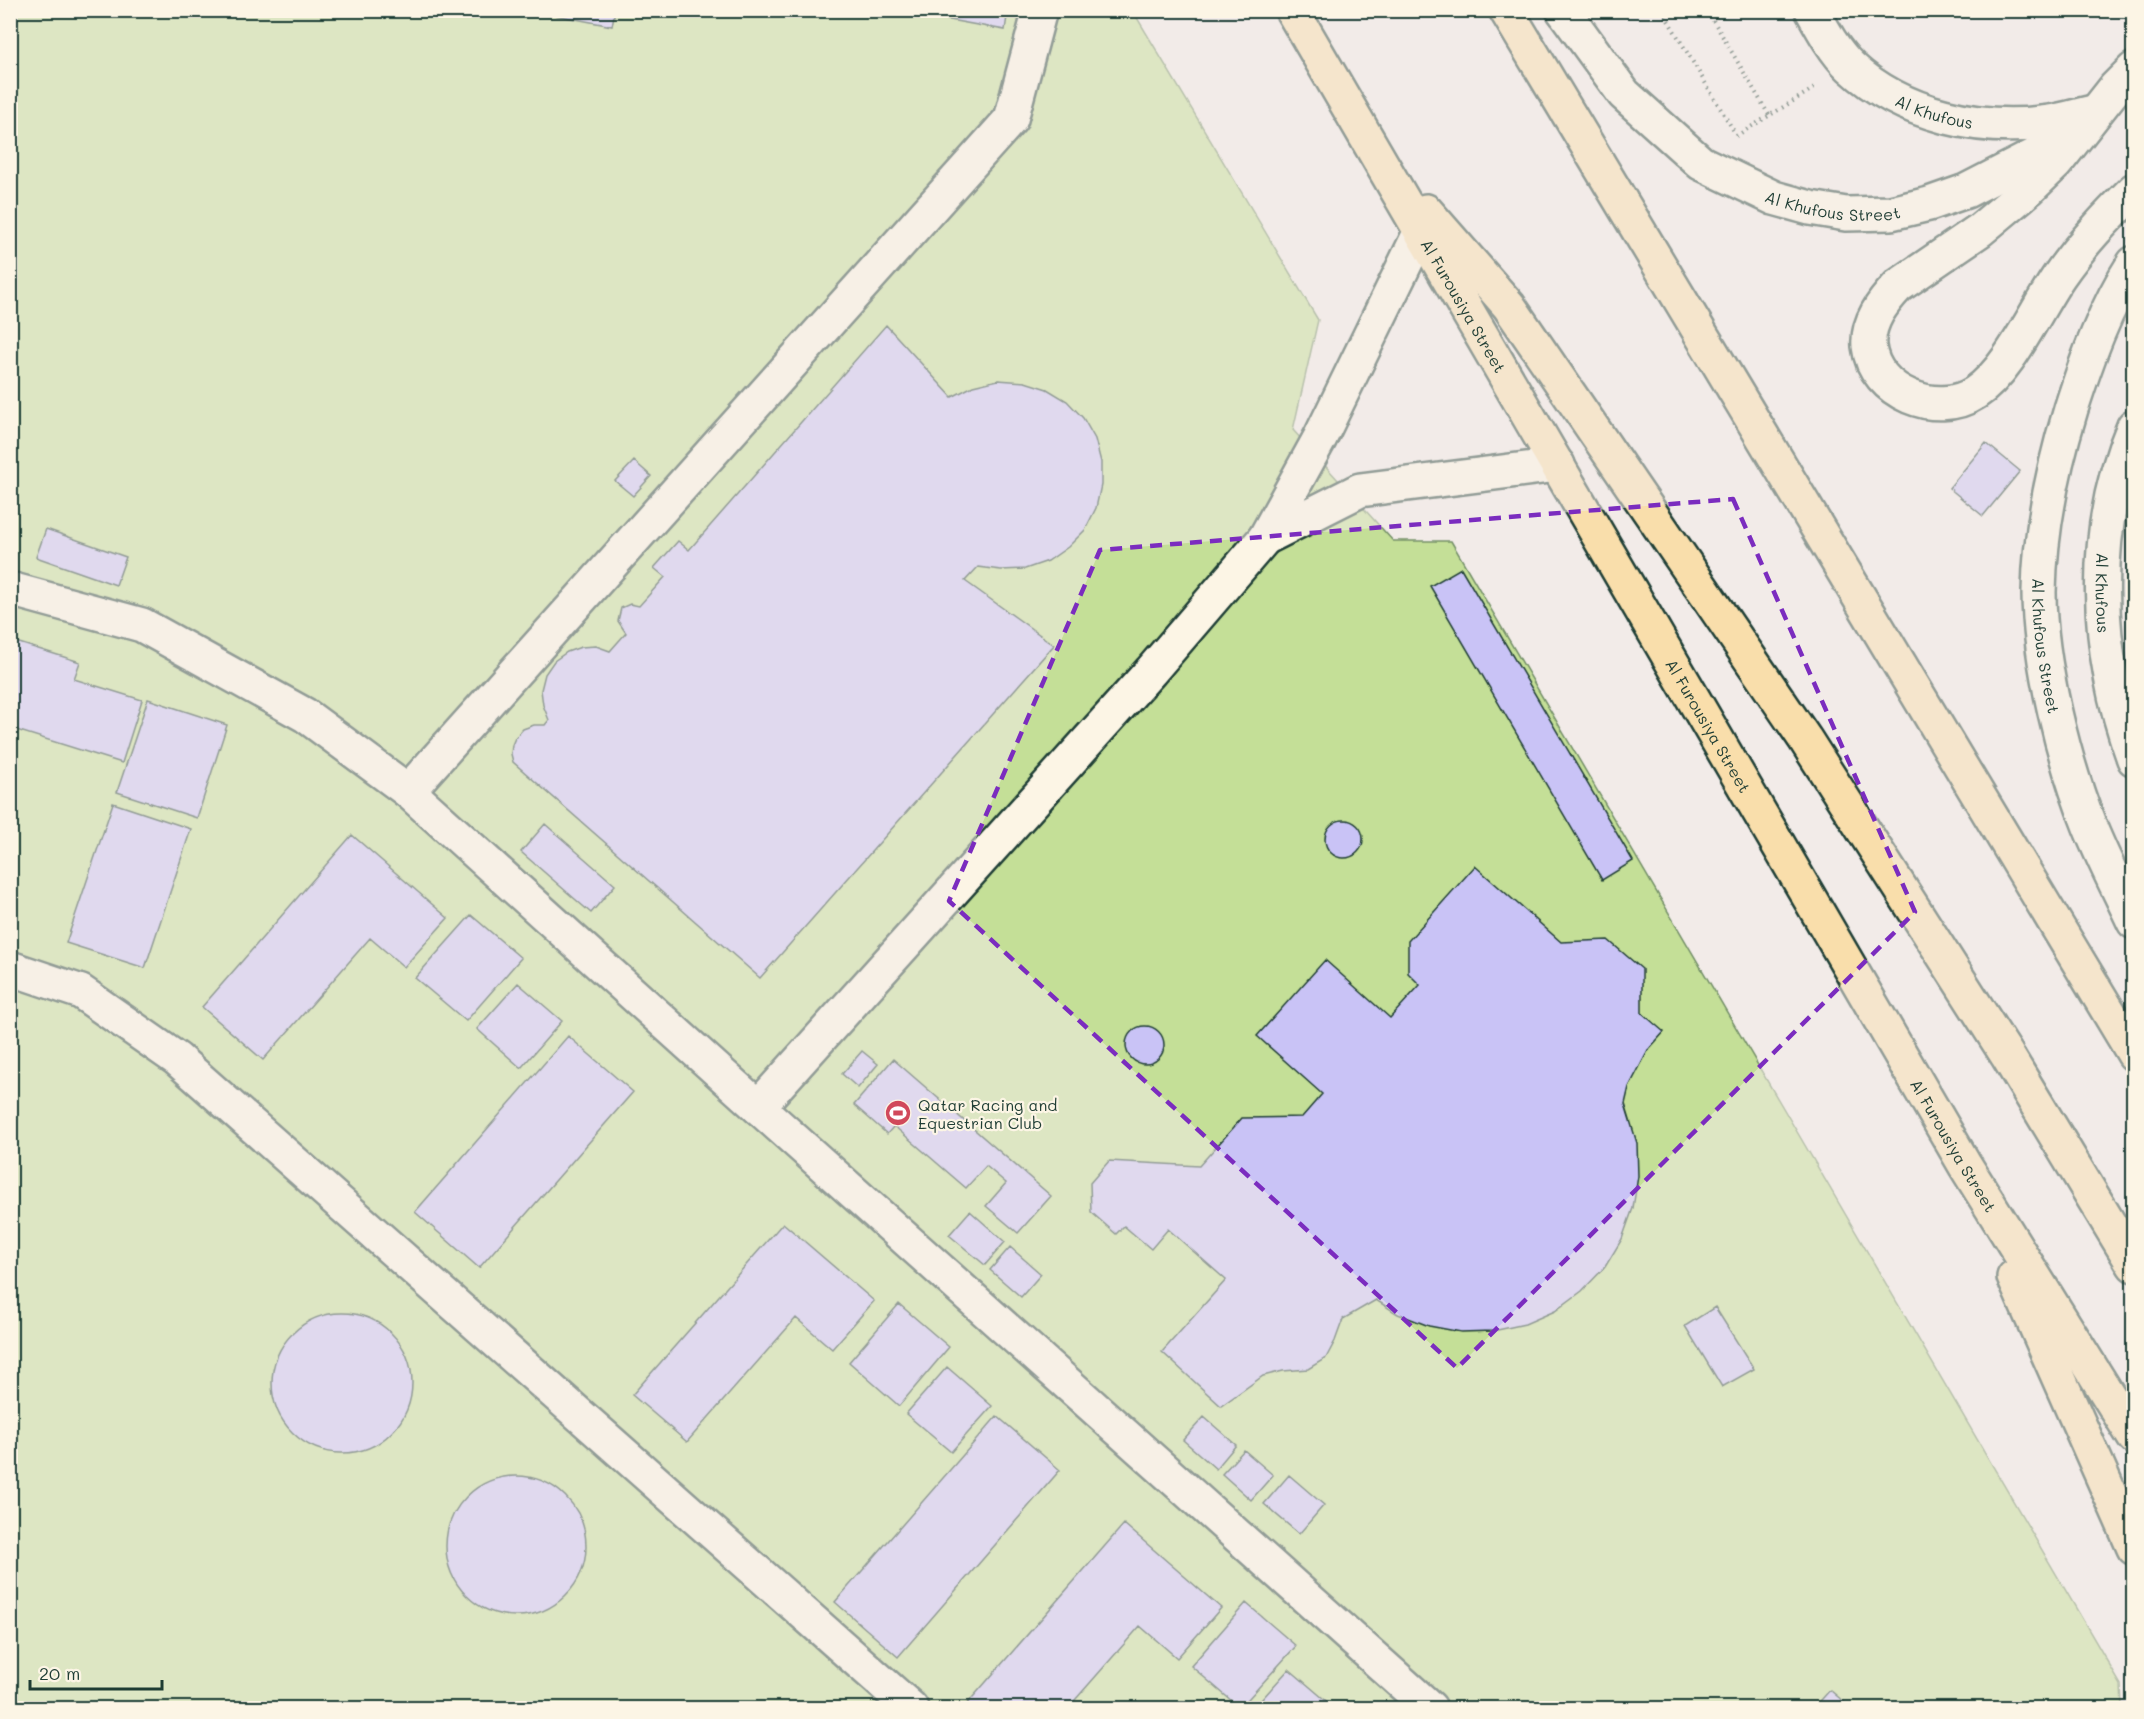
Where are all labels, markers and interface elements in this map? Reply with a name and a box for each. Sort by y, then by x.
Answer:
street label: Al Khufous [1892,89,1975,132]
street label: Al Khufous Street [1762,185,1902,225]
street label: Al Furousiya Street [1417,235,1511,376]
street label: Al Khufous [2092,552,2115,634]
street label: Al Khufous Street [2028,578,2065,715]
street label: Al Furousiya Street [1662,655,1756,796]
street label: Al Furousiya Street [1906,1075,2002,1215]
place label: Qatar Racing and Equestrian Club [918,1094,1057,1133]
sports icon: Qatar Racing and Equestrian Club [883,1098,913,1128]
scale bar [30,1653,162,1691]
text: 20 m [39,1661,80,1685]

